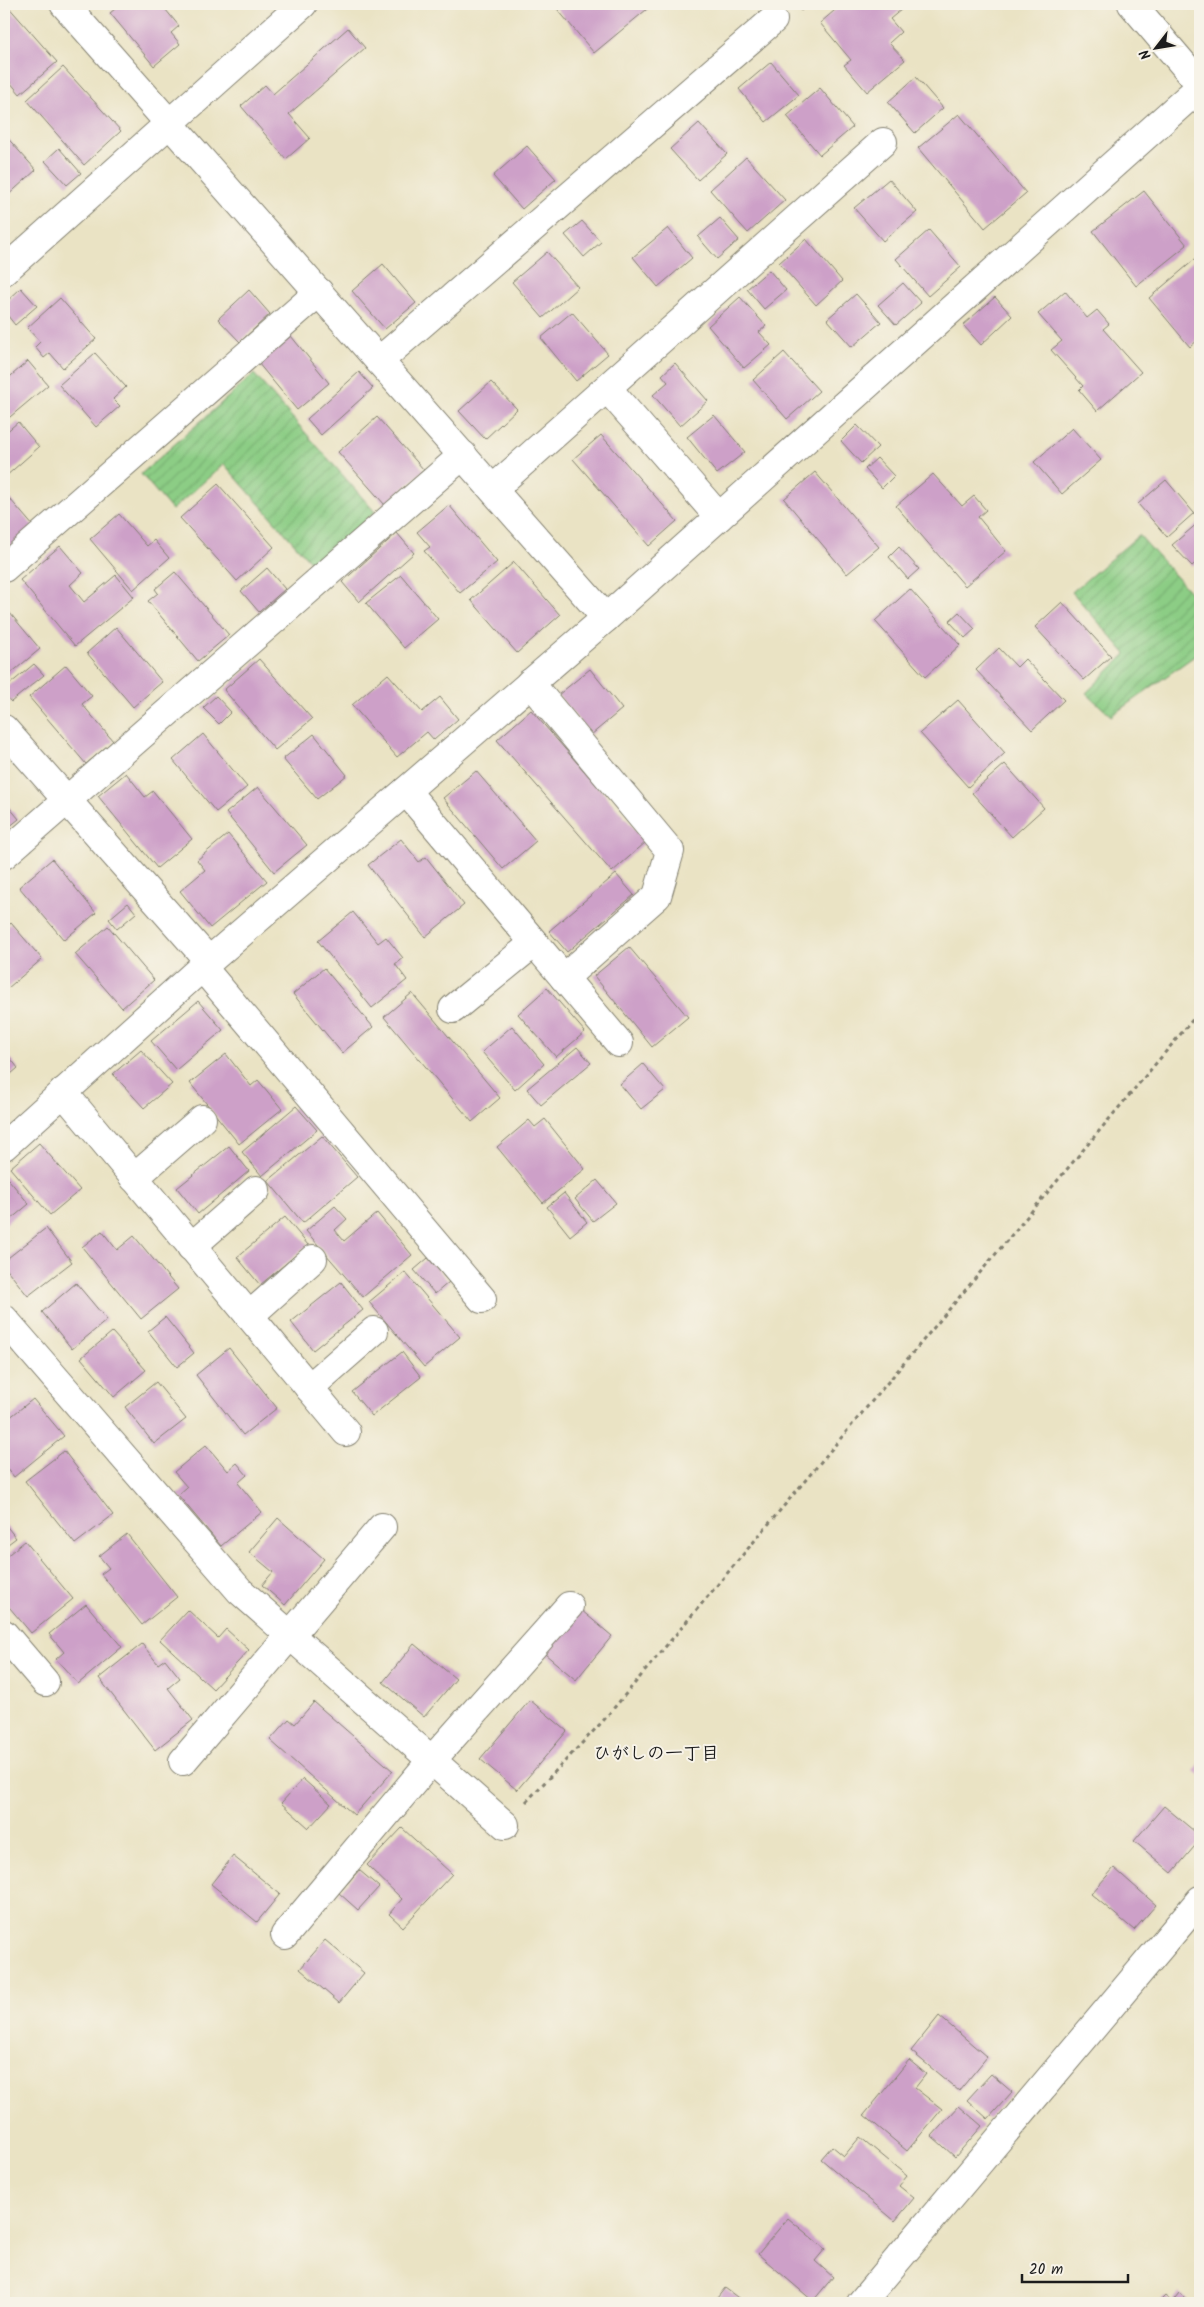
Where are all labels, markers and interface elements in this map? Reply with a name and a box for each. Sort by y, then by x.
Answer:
north arrow [1132,22,1182,72]
text: N [1134,45,1157,64]
district label: ひがしの一丁目 [593,1740,719,1769]
scale bar [1022,2252,1128,2284]
text: 20 m [1029,2258,1063,2282]

